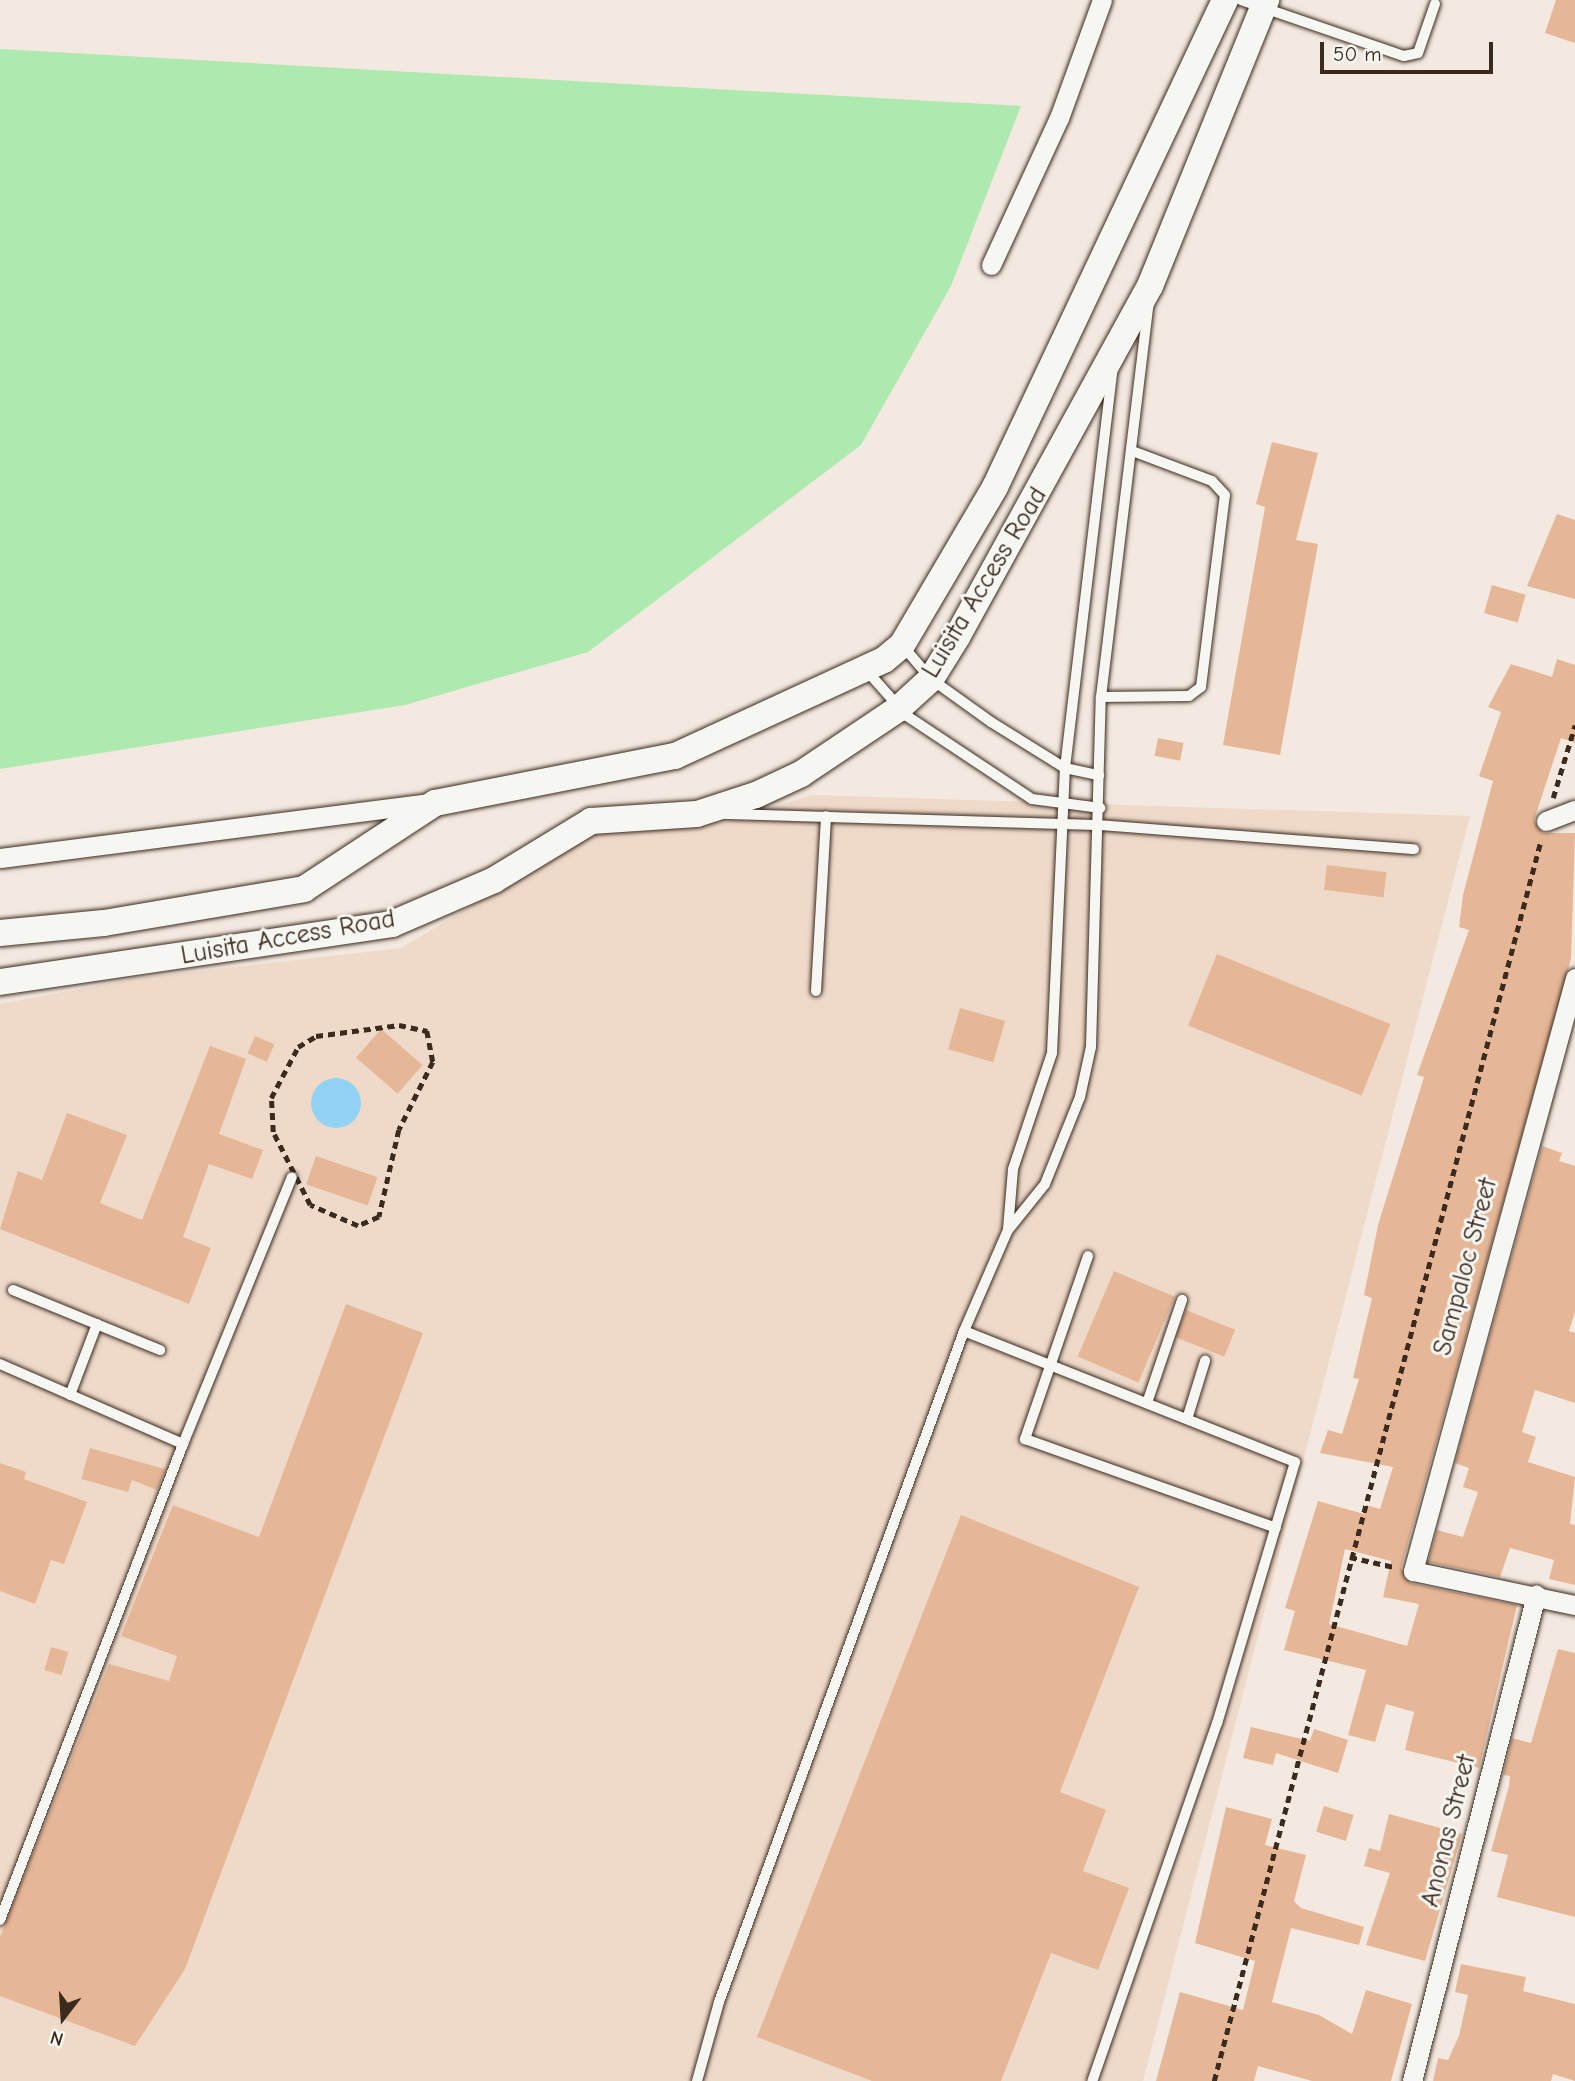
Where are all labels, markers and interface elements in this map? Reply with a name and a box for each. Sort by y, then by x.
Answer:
scale bar [1323,28,1496,72]
text: 50 m [1333,42,1382,66]
street label: Luisita Access Road [916,482,1054,684]
street label: Luisita Access Road [178,904,398,972]
street label: Sampaloc Street [1427,1175,1505,1359]
street label: Anonas Street [1415,1752,1483,1910]
north arrow [28,1983,98,2053]
text: N [48,2026,66,2050]

